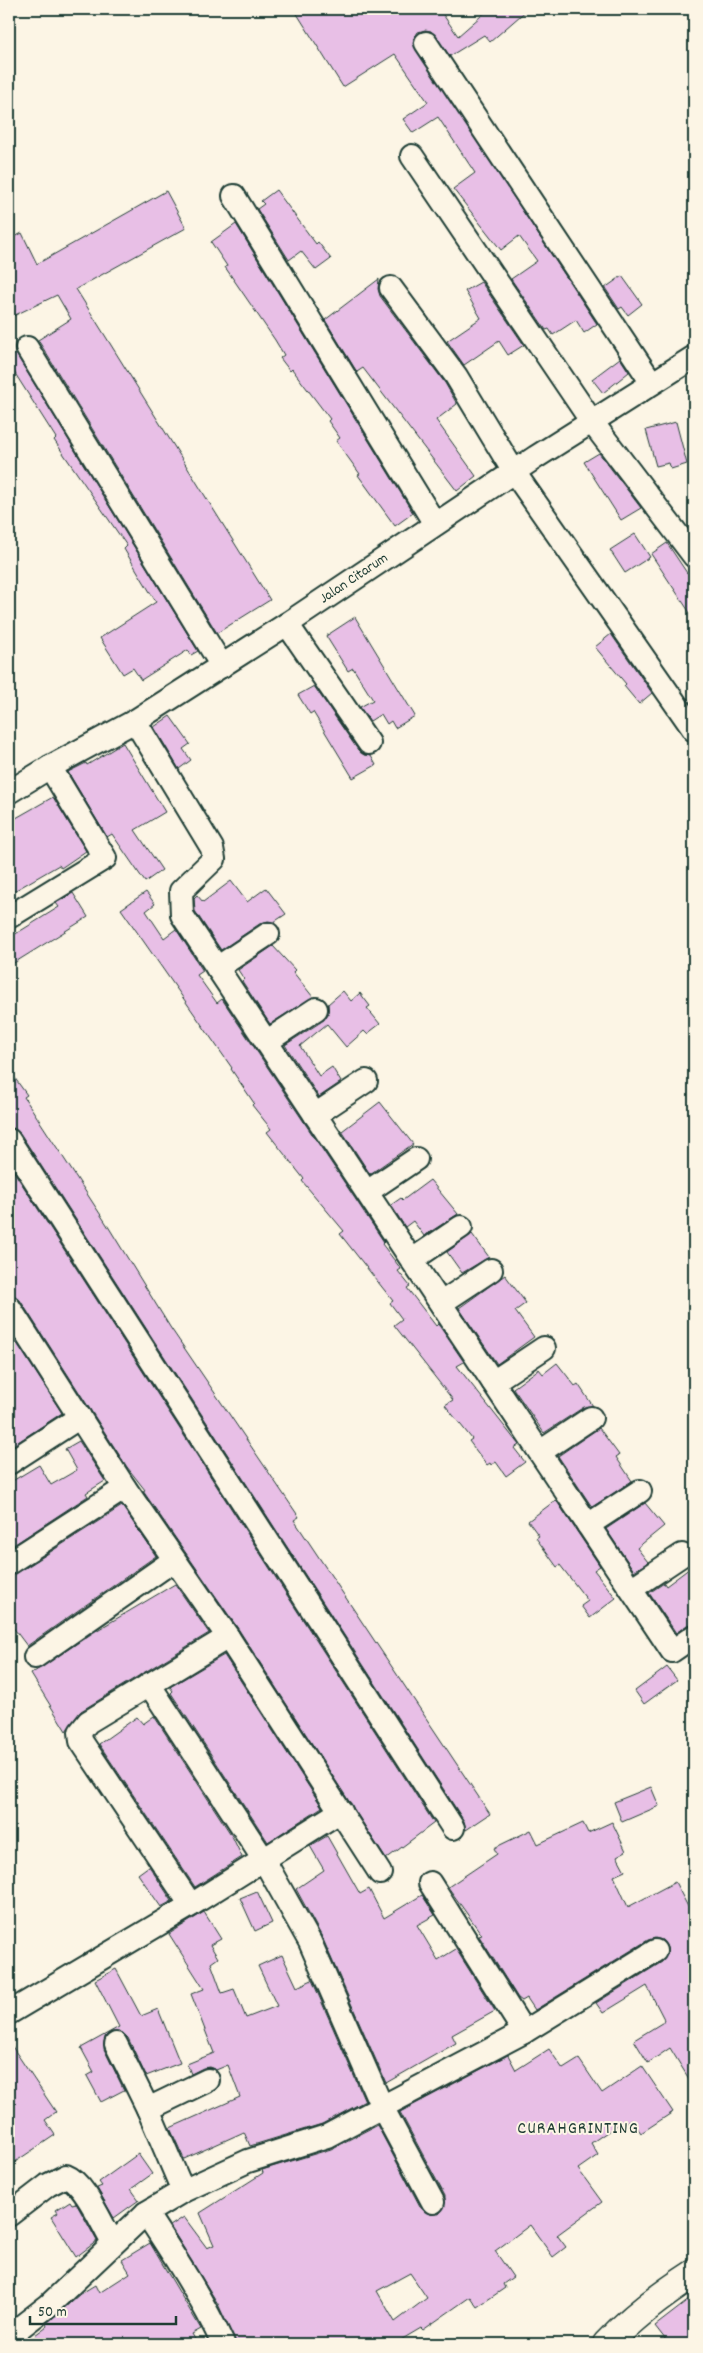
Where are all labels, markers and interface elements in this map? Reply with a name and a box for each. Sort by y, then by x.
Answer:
street label: Jalan Citarum [316,548,393,610]
district label: CURAHGRINTING [517,2117,639,2142]
scale bar [30,2293,176,2325]
text: 50 m [38,2302,67,2324]

